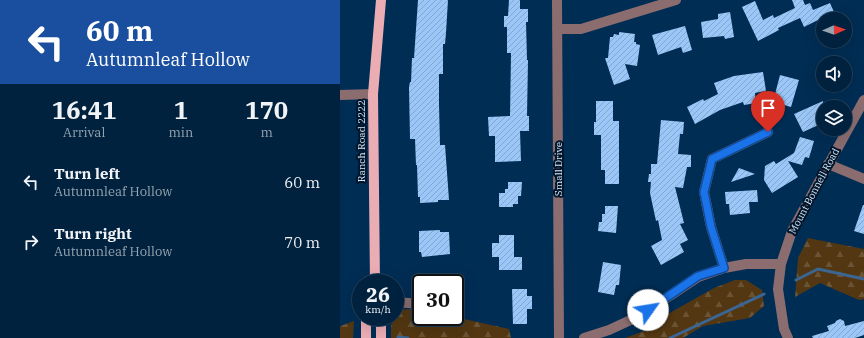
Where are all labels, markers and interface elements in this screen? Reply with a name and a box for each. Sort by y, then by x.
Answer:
text: 60 m [86,12,153,49]
north arrow [816,12,852,48]
map controls [816,12,852,136]
icon: left [20,16,72,68]
text: Autumnleaf Hollow [86,48,250,71]
button: sound [816,56,852,92]
pin [751,91,785,132]
text: 16:41 [52,94,117,126]
text: 1 [174,94,188,126]
text: 170 [245,94,288,126]
icon: arrive [757,97,779,119]
street label: Ranch Road 2222 [355,100,368,182]
button: layers [816,100,852,136]
text: Arrival [63,124,105,141]
text: min [168,124,193,141]
text: m [260,124,273,141]
street label: Small Drive [552,142,565,196]
street label: Mount Bonnell Road [786,146,842,236]
text: Turn left [54,164,120,183]
icon: left [20,171,42,193]
text: 60 m [284,173,320,192]
text: Autumnleaf Hollow [54,183,172,200]
text: Turn right [54,224,132,243]
icon: right [20,231,42,253]
text: 70 m [284,233,320,252]
text: Autumnleaf Hollow [54,243,172,260]
speed limit sign: 30 [412,274,464,326]
text: 26 [366,281,390,308]
position arrow [627,289,669,331]
text: km/h [365,303,391,316]

